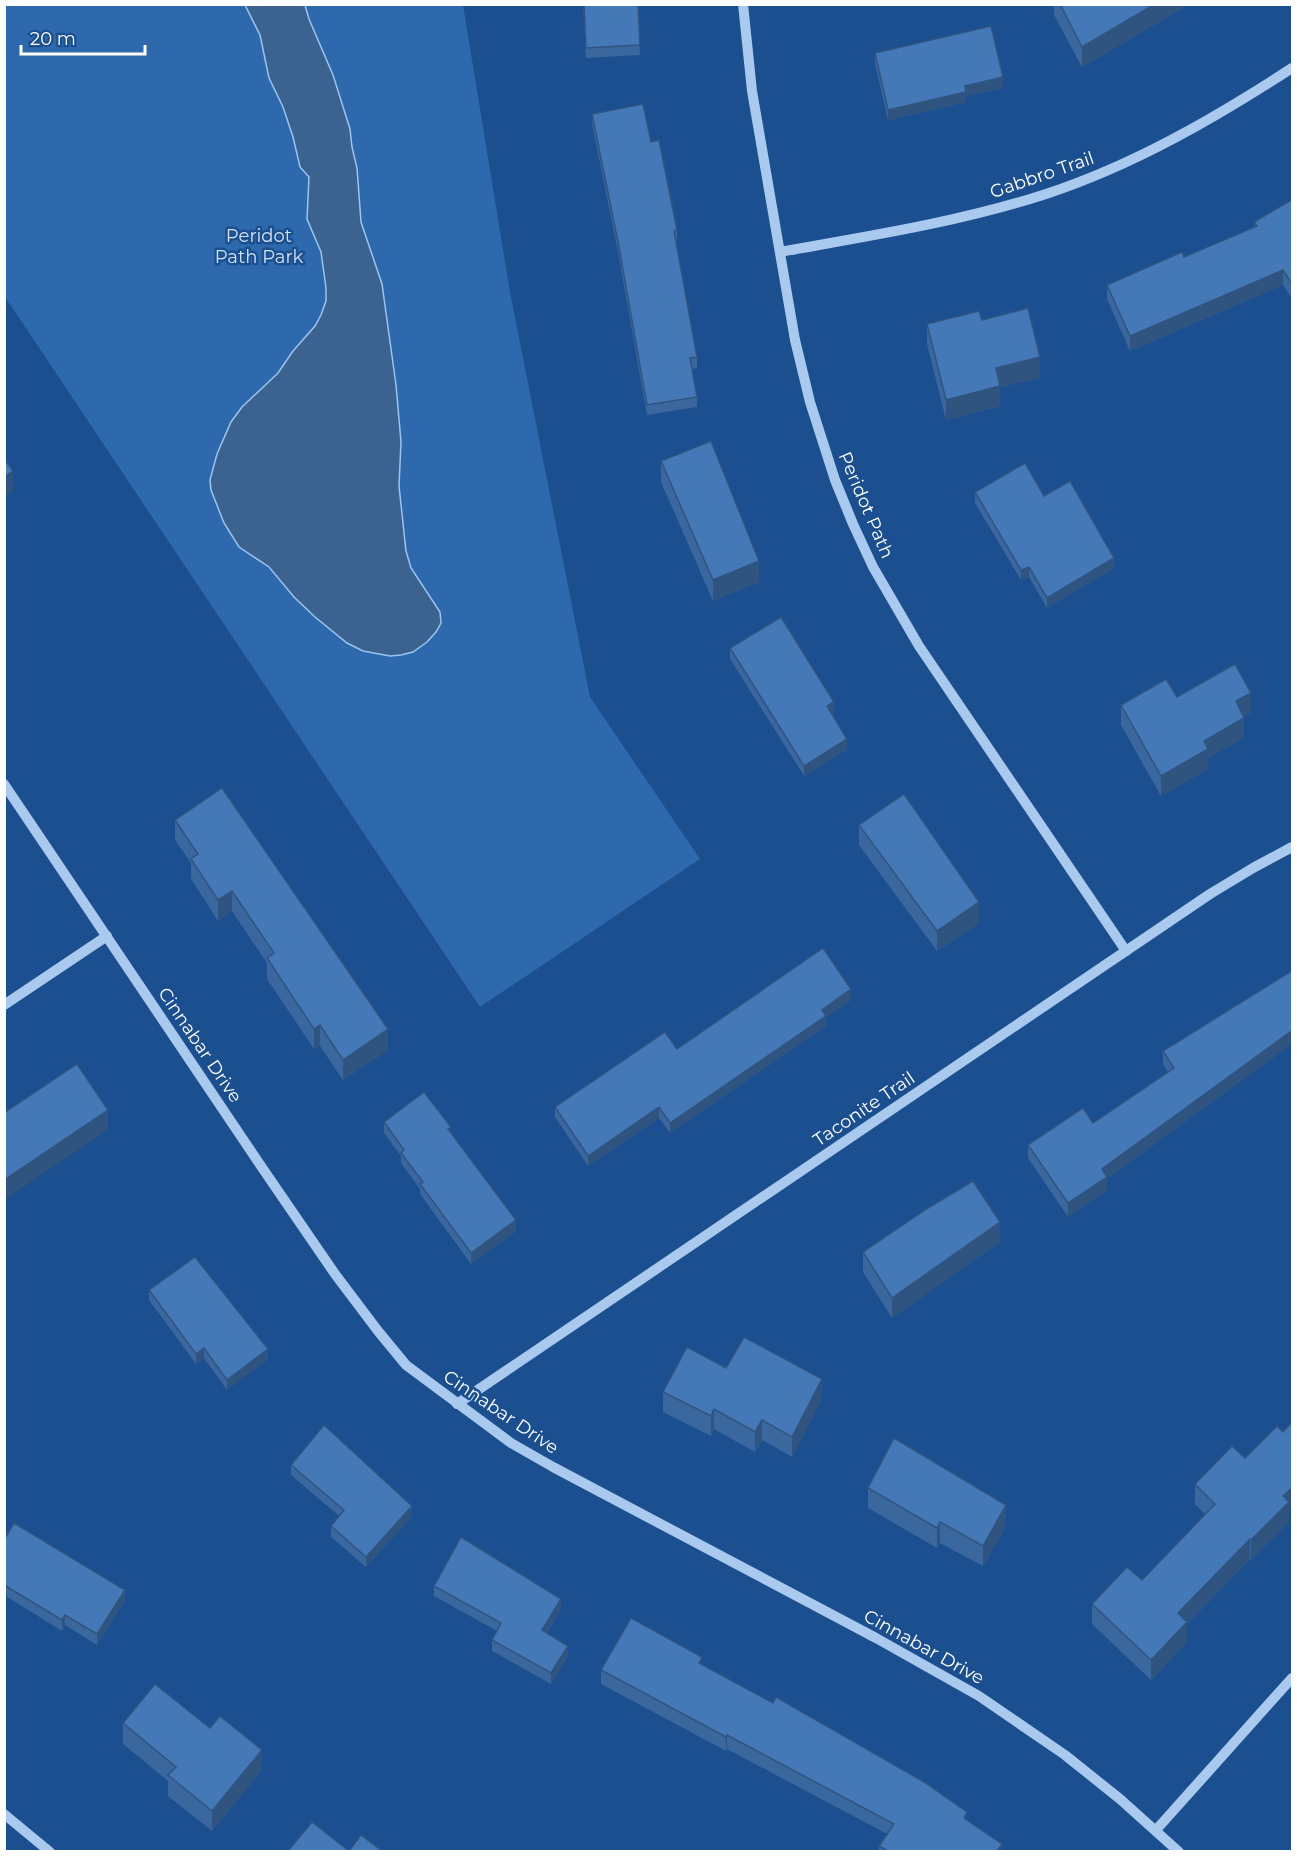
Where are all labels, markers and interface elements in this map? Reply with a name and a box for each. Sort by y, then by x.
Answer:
scale bar [21,18,146,56]
text: 20 m [30,28,76,50]
street label: Gabbro Trail [987,147,1097,203]
park label: Peridot Path Park [215,225,304,268]
street label: Peridot Path [834,448,898,562]
street label: Cinnabar Drive [153,983,247,1107]
street label: Taconite Trail [809,1067,919,1151]
street label: Cinnabar Drive [439,1365,563,1459]
street label: Cinnabar Drive [860,1605,988,1689]

